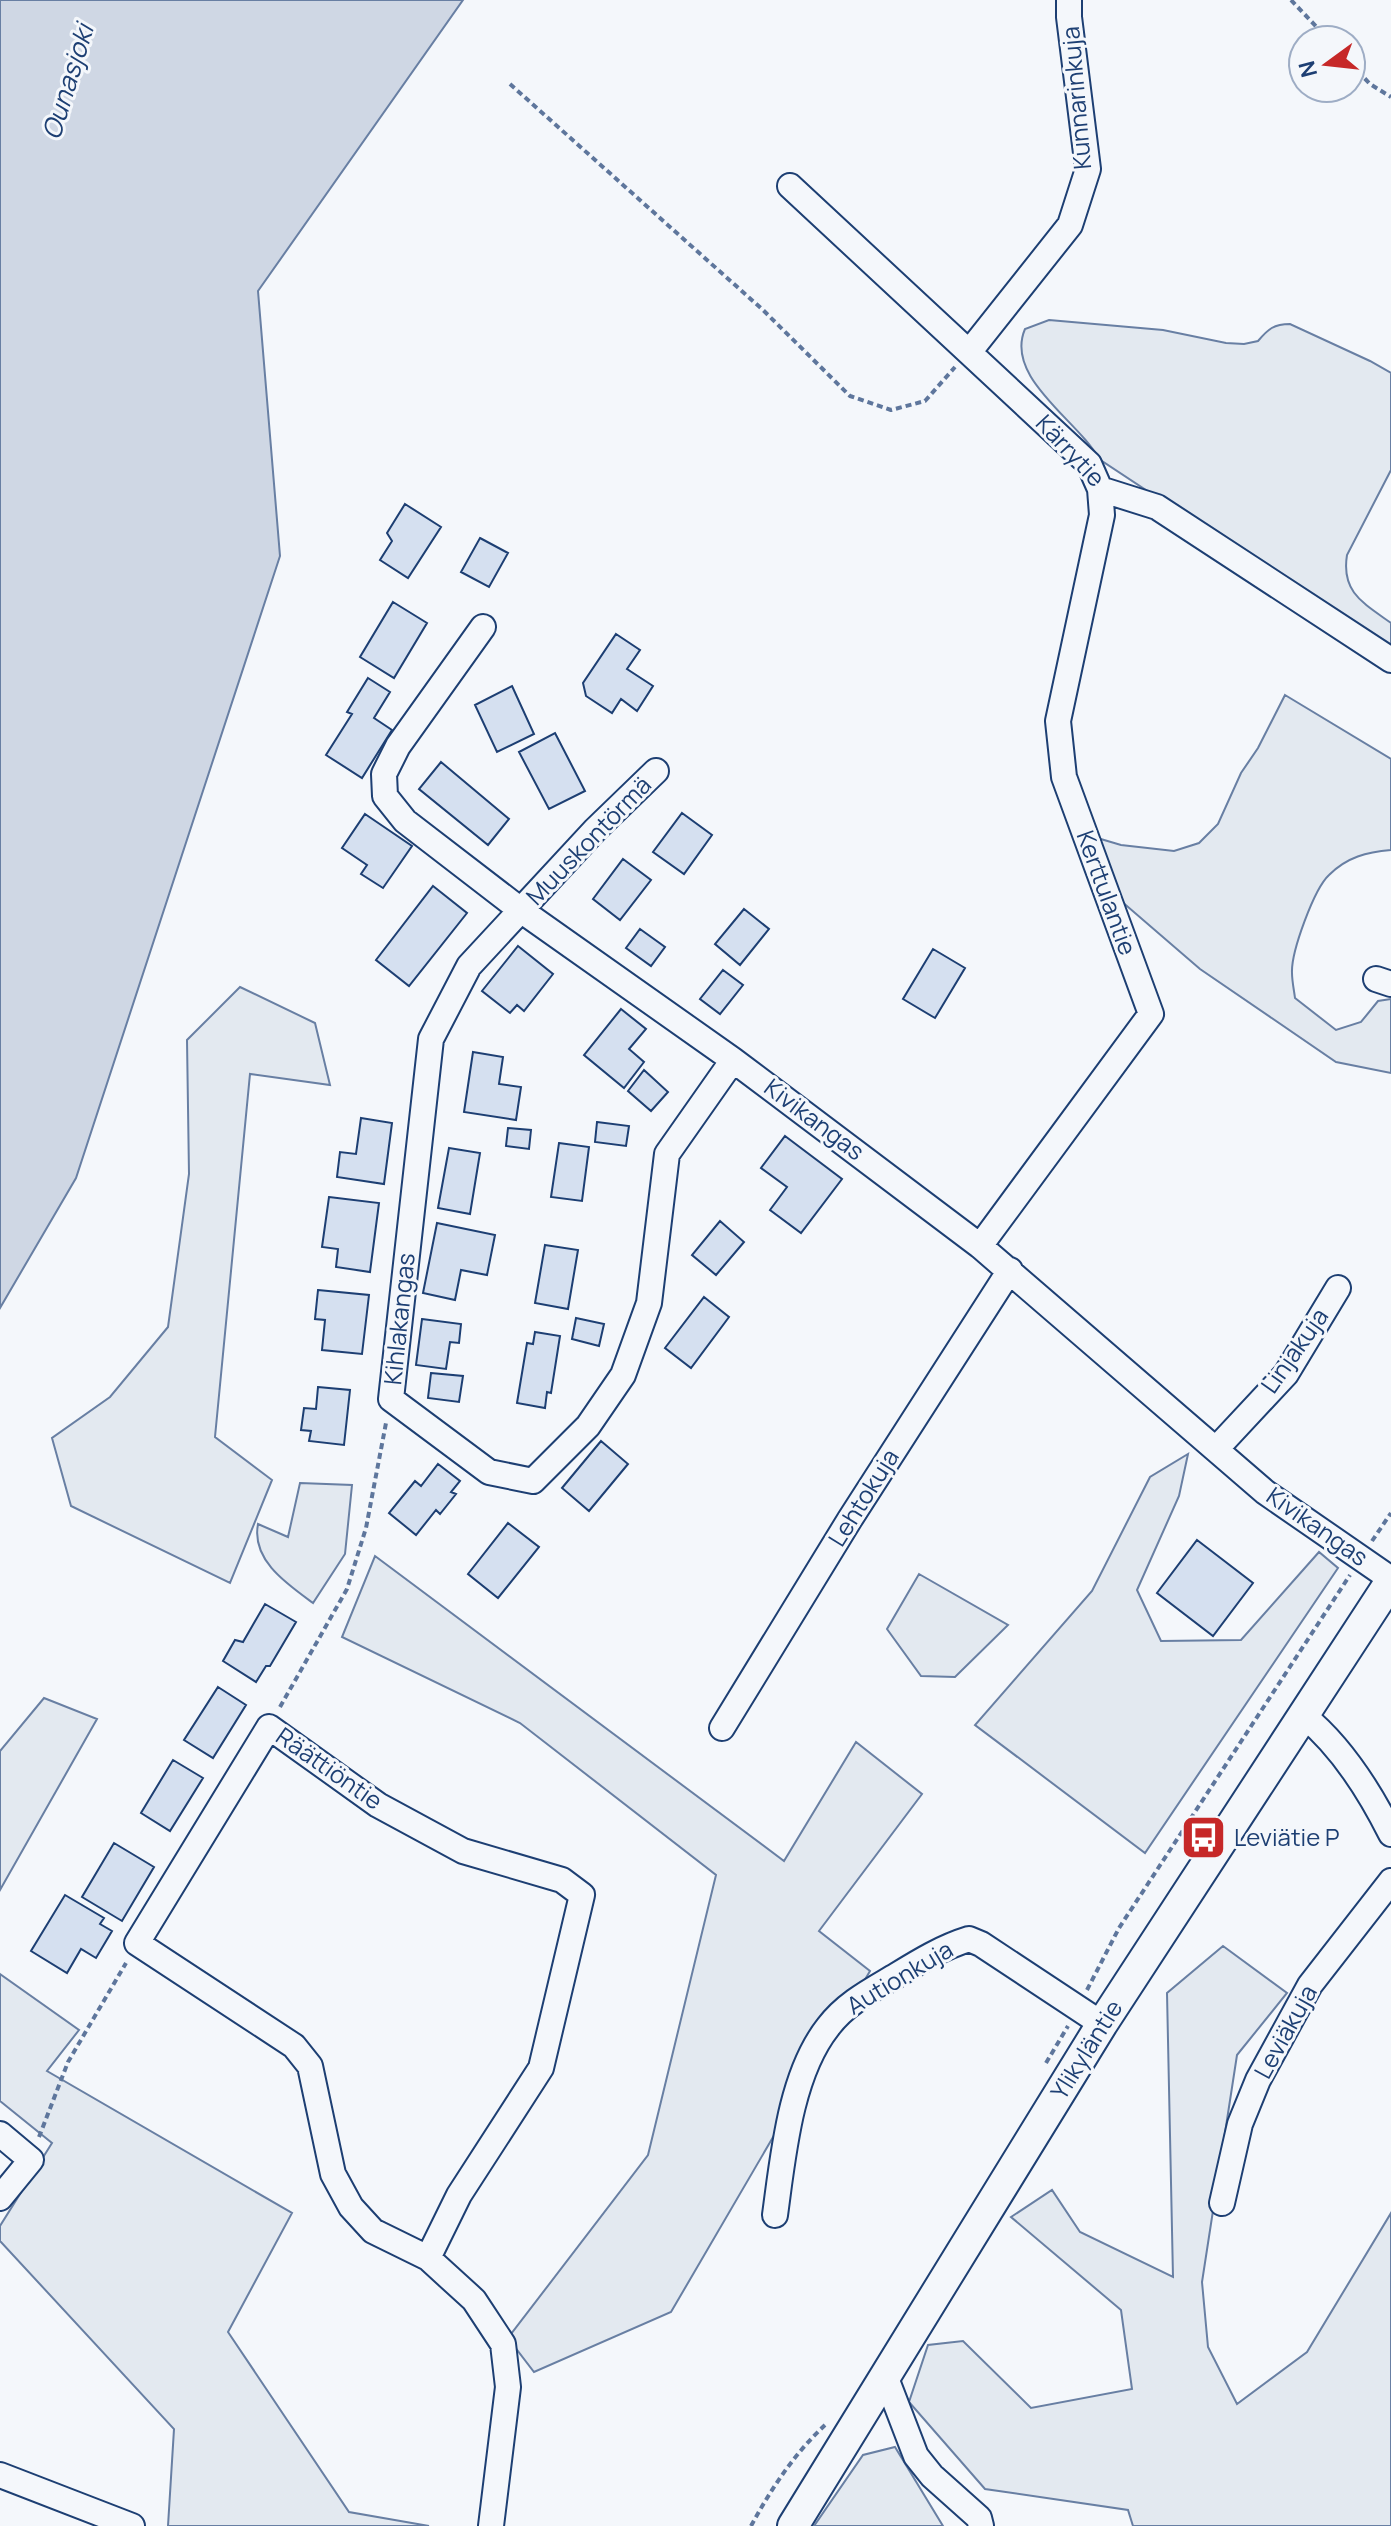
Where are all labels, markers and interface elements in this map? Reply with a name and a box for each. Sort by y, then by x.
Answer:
water label: Ounasjoki [32,17,102,144]
north arrow [1287,24,1367,104]
street label: Kunnarinkuja [1053,25,1098,171]
text: N [1291,58,1324,81]
street label: Kärrytie [1029,407,1113,493]
street label: Muuskontörmä [518,768,658,912]
street label: Kerttulantie [1070,826,1145,959]
street label: Kivikangas [758,1070,872,1167]
street label: Kihlakangas [375,1251,422,1387]
street label: Linjakuja [1252,1301,1335,1399]
street label: Lehtokuja [820,1442,906,1552]
street label: Kivikangas [1260,1479,1375,1573]
street label: Räättiöntie [270,1719,390,1817]
bus stop icon: Leviätie P [1179,1814,1227,1862]
place label: Leviätie P [1234,1820,1339,1853]
street label: Autionkuja [840,1932,959,2021]
street label: Leviäkuja [1245,1978,1324,2084]
street label: Ylikyläntie [1042,1993,1129,2105]

